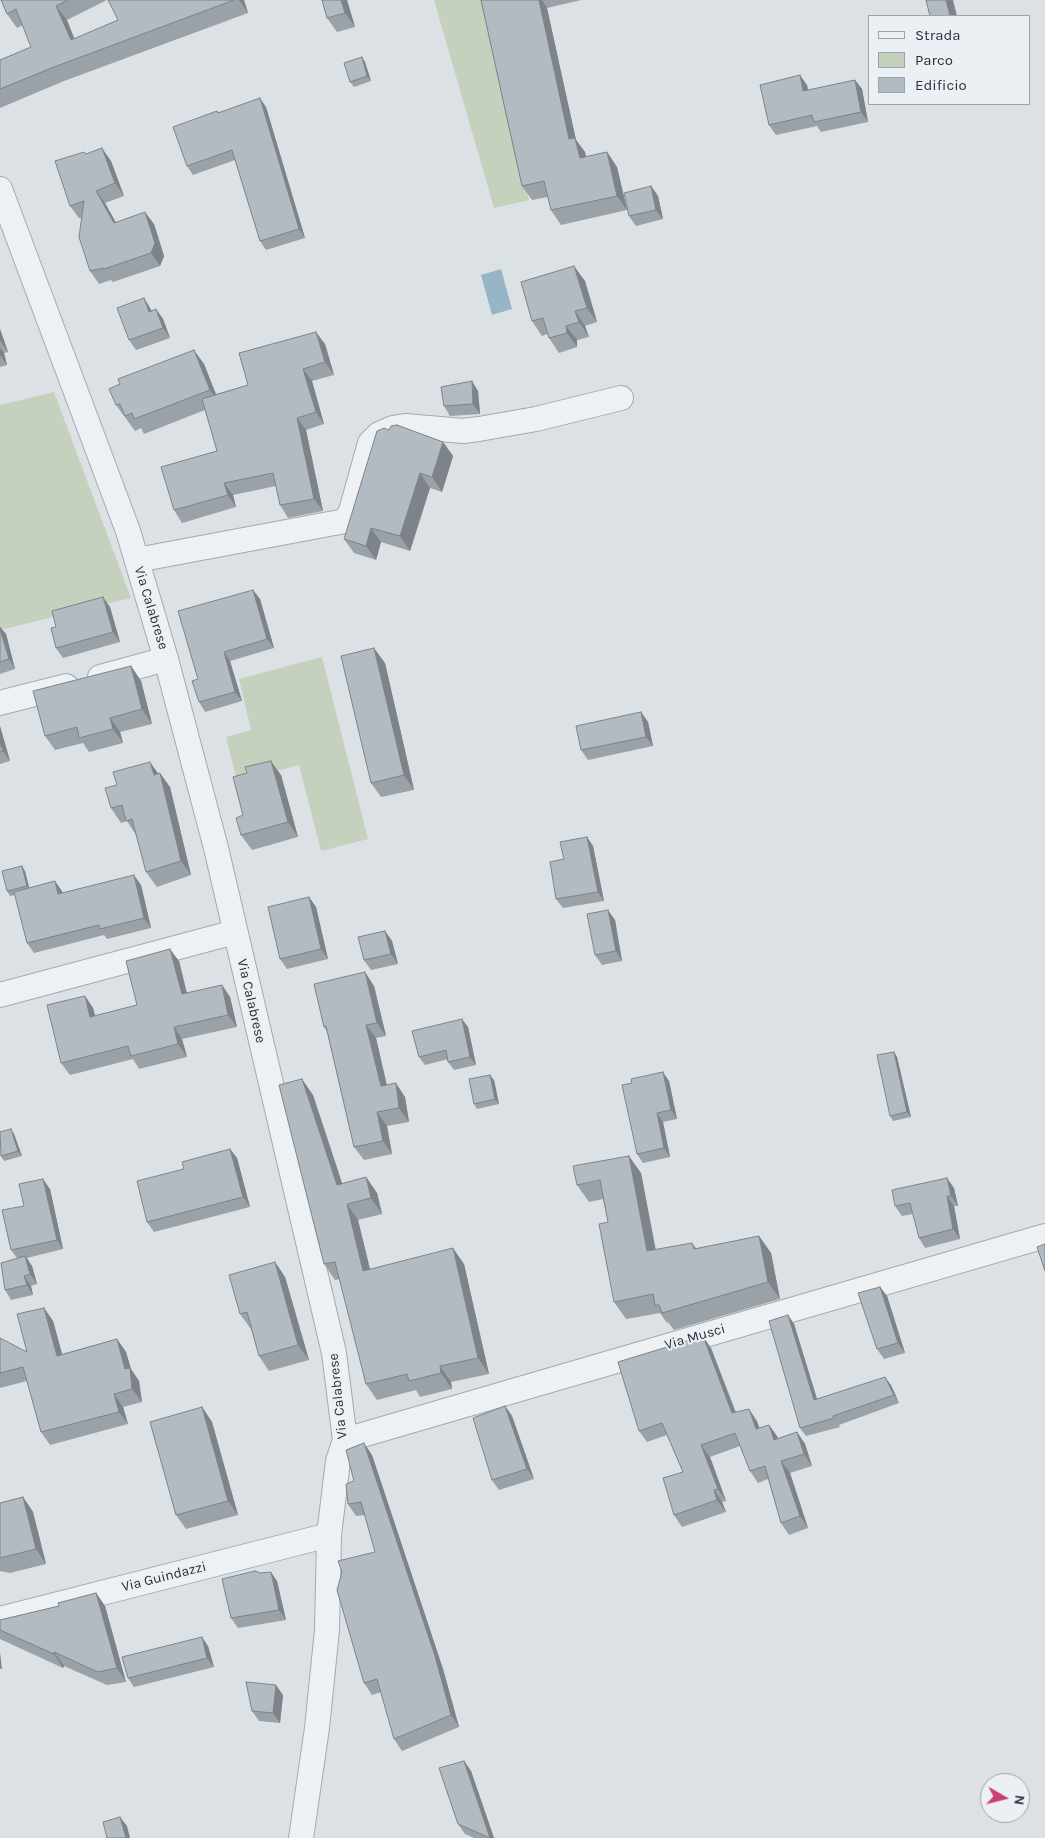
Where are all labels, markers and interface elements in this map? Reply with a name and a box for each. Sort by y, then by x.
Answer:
legend [868,15,1030,105]
text: Strada [915,26,961,44]
text: Parco [915,51,953,69]
text: Edificio [915,76,967,94]
street label: Via Calabrese [130,564,172,652]
street label: Via Calabrese [233,957,269,1045]
street label: Via Musci [663,1320,727,1354]
street label: Via Calabrese [325,1352,351,1440]
street label: Via Guindazzi [120,1558,208,1596]
north arrow [980,1773,1030,1823]
text: N [1010,1794,1028,1806]

